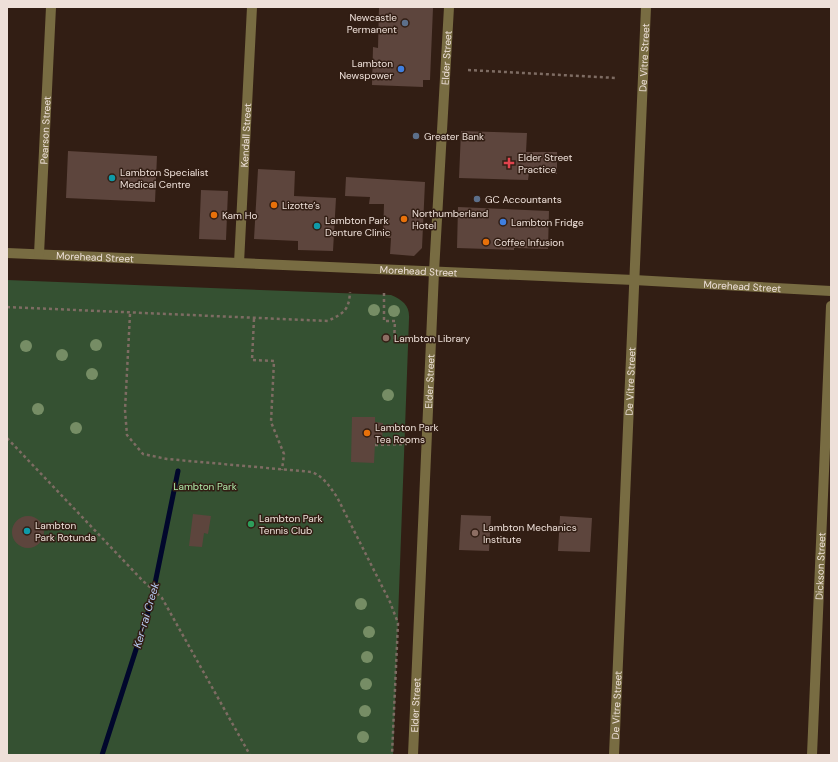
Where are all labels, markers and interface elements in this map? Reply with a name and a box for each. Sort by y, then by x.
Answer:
place label: Newcastle Permanent [347,11,397,36]
marker: Newcastle Permanent [400,18,410,28]
street label: De Vitre Street [636,23,652,92]
street label: Elder Street [438,30,454,85]
place label: Lambton Newspower [339,57,393,82]
marker: Lambton Newspower [396,64,406,74]
street label: Pearson Street [37,96,53,164]
street label: Kendall Street [237,103,254,168]
place label: Greater Bank [424,130,484,143]
marker: Greater Bank [411,131,421,141]
place label: Elder Street Practice [518,151,573,176]
marker: Elder Street Practice [503,157,515,169]
place label: Lambton Specialist Medical Centre [120,166,209,191]
marker: Lambton Specialist Medical Centre [107,173,117,183]
place label: GC Accountants [485,193,562,206]
marker: GC Accountants [472,194,482,204]
place label: Lizotte’s [282,199,320,212]
marker: Lizotte’s [269,200,279,210]
place label: Northumberland Hotel [412,207,488,232]
place label: Kam Ho [222,209,257,222]
marker: Kam Ho [209,210,219,220]
place label: Lambton Park Denture Clinic [325,214,391,239]
marker: Northumberland Hotel [399,214,409,224]
place label: Lambton Fridge [511,216,584,229]
marker: Lambton Fridge [498,217,508,227]
marker: Lambton Park Denture Clinic [312,221,322,231]
place label: Coffee Infusion [494,236,564,249]
marker: Coffee Infusion [481,237,491,247]
street label: Morehead Street [56,249,134,265]
street label: Morehead Street [379,263,458,279]
street label: Morehead Street [703,277,782,295]
place label: Lambton Library [394,332,471,345]
marker: Lambton Library [381,333,391,343]
street label: De Vitre Street [622,347,638,416]
street label: Elder Street [422,354,437,409]
place label: Lambton Park Tea Rooms [375,421,439,446]
marker: Lambton Park Tea Rooms [362,428,372,438]
park label: Lambton Park [173,480,237,493]
place label: Lambton Park Tennis Club [259,512,323,537]
place label: Lambton Park Rotunda [35,519,96,544]
marker: Lambton Park Tennis Club [246,519,256,529]
place label: Lambton Mechanics Institute [483,521,577,546]
marker: Lambton Park Rotunda [22,526,32,536]
marker: Lambton Mechanics Institute [470,528,480,538]
street label: Dickson Street [812,532,828,600]
water label: Ker-rai Creek [130,580,162,650]
street label: De Vitre Street [608,670,624,740]
street label: Elder Street [407,677,423,733]

